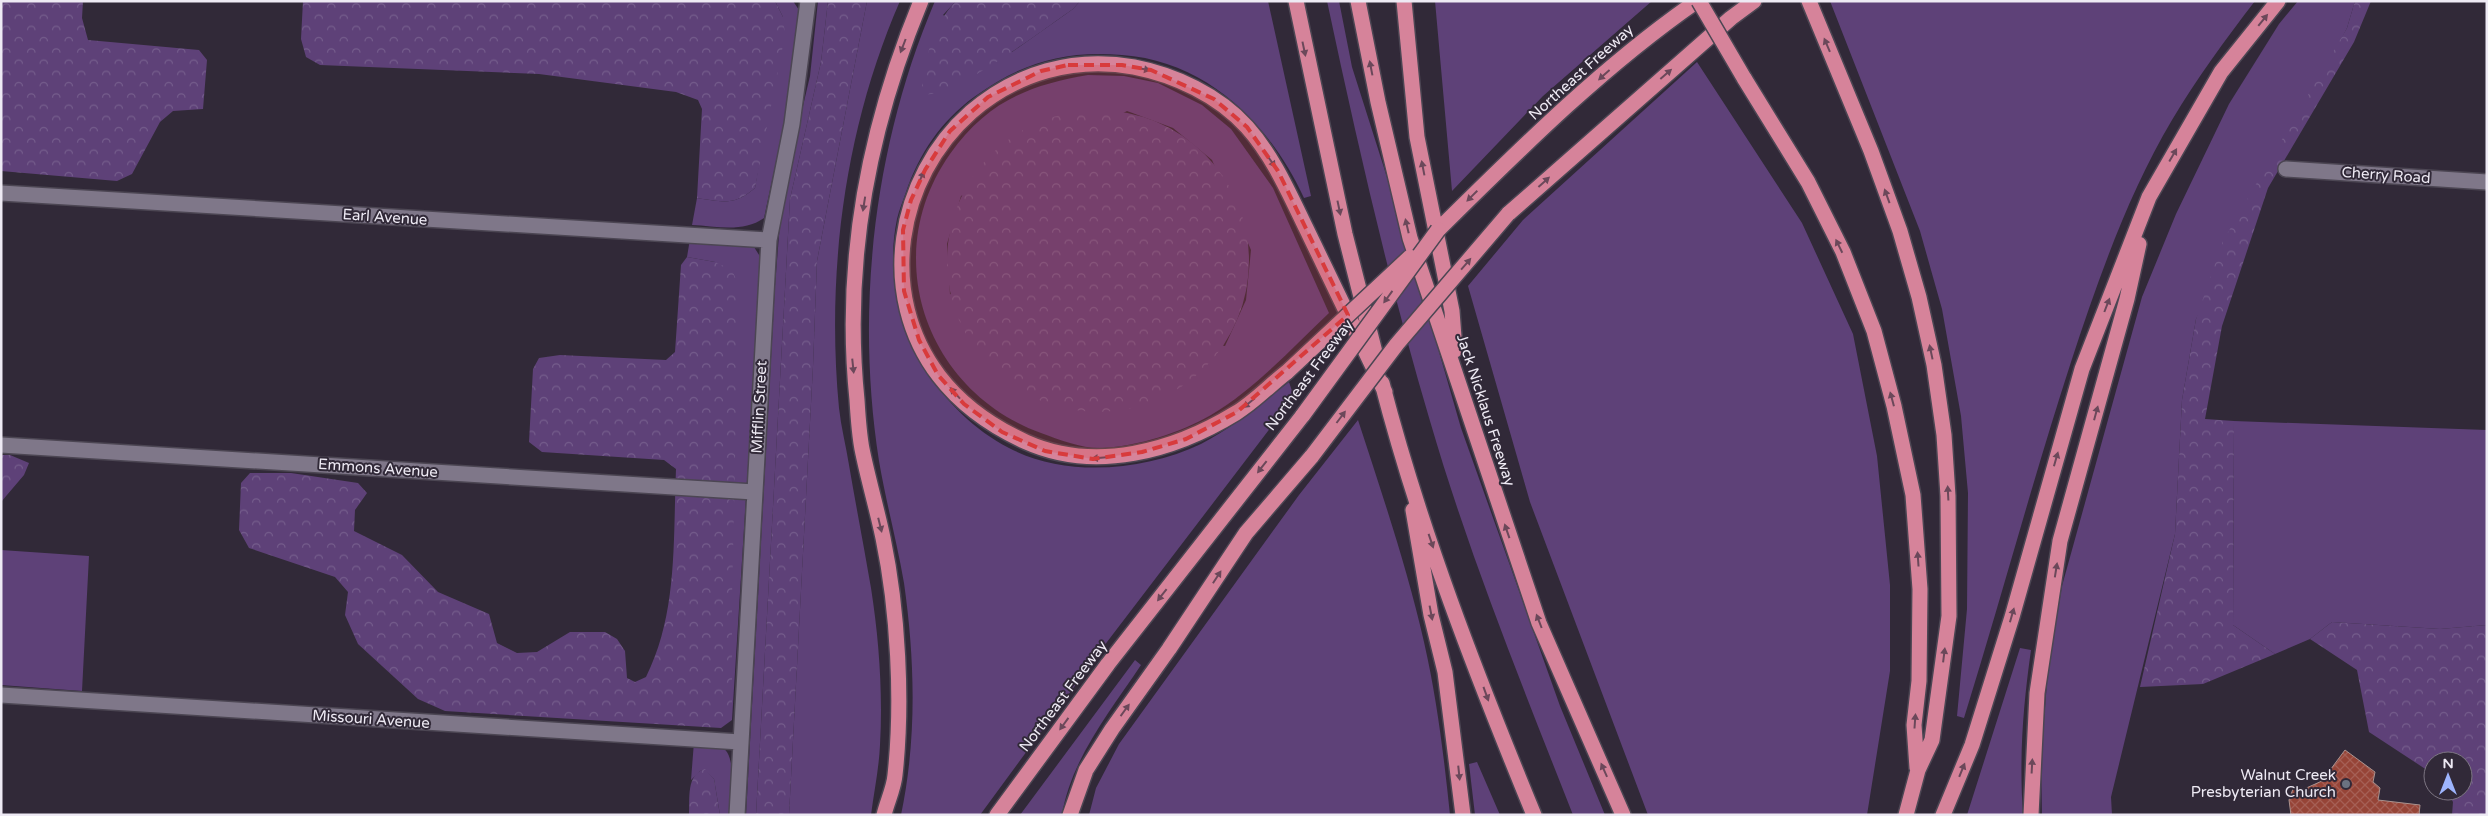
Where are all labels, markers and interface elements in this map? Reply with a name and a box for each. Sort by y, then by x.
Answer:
one-way arrow [2257,14,2268,27]
street label: Northeast Freeway [1525,20,1637,124]
one-way arrow [1822,38,1830,52]
one-way arrow [899,39,906,54]
one-way arrow [1301,42,1309,58]
one-way arrow [1367,59,1375,75]
one-way arrow [1135,65,1151,73]
one-way arrow [1598,69,1610,81]
one-way arrow [1660,69,1672,80]
one-way arrow [2169,148,2177,162]
one-way arrow [1266,154,1276,168]
one-way arrow [1419,161,1427,176]
street label: Cherry Road [2341,163,2431,187]
one-way arrow [917,171,925,185]
one-way arrow [1538,176,1551,187]
one-way arrow [1883,188,1890,203]
one-way arrow [1466,190,1478,202]
one-way arrow [859,196,867,212]
one-way arrow [1335,200,1343,216]
street label: Earl Avenue [342,205,428,229]
one-way arrow [1403,219,1411,234]
one-way arrow [1835,239,1843,253]
one-way arrow [1460,258,1472,270]
one-way arrow [1383,290,1394,303]
one-way arrow [2103,297,2111,312]
street label: Northeast Freeway [1261,316,1357,434]
street label: Jack Nicklaus Freeway [1453,332,1519,488]
one-way arrow [1927,344,1935,359]
one-way arrow [849,358,857,374]
street label: Mifflin Street [748,360,770,454]
one-way arrow [949,388,961,400]
one-way arrow [1888,391,1896,406]
one-way arrow [1243,397,1256,408]
one-way arrow [2092,405,2100,420]
one-way arrow [1336,411,1347,424]
one-way arrow [2053,451,2061,466]
one-way arrow [1090,454,1106,462]
street label: Emmons Avenue [317,455,439,481]
one-way arrow [1256,460,1267,473]
one-way arrow [1944,485,1952,501]
one-way arrow [876,518,884,533]
one-way arrow [1503,524,1510,539]
one-way arrow [1427,534,1435,549]
one-way arrow [1913,551,1921,567]
one-way arrow [2052,562,2060,578]
one-way arrow [1212,570,1222,583]
one-way arrow [1156,588,1167,601]
one-way arrow [1428,605,1436,621]
one-way arrow [2009,608,2017,623]
one-way arrow [1535,613,1543,628]
street label: Northeast Freeway [1015,637,1111,755]
one-way arrow [1940,647,1948,663]
one-way arrow [1482,687,1490,702]
one-way arrow [1120,704,1130,717]
street label: Missouri Avenue [312,706,430,732]
one-way arrow [1911,713,1919,729]
one-way arrow [1058,717,1069,730]
north arrow [2423,751,2473,801]
text: N [2442,755,2454,772]
one-way arrow [2029,758,2037,774]
one-way arrow [1958,762,1966,777]
one-way arrow [1600,763,1608,777]
one-way arrow [1455,765,1463,781]
place label: Walnut Creek Presbyterian Church [2191,766,2336,801]
marker: Walnut Creek Presbyterian Church [2340,778,2352,790]

